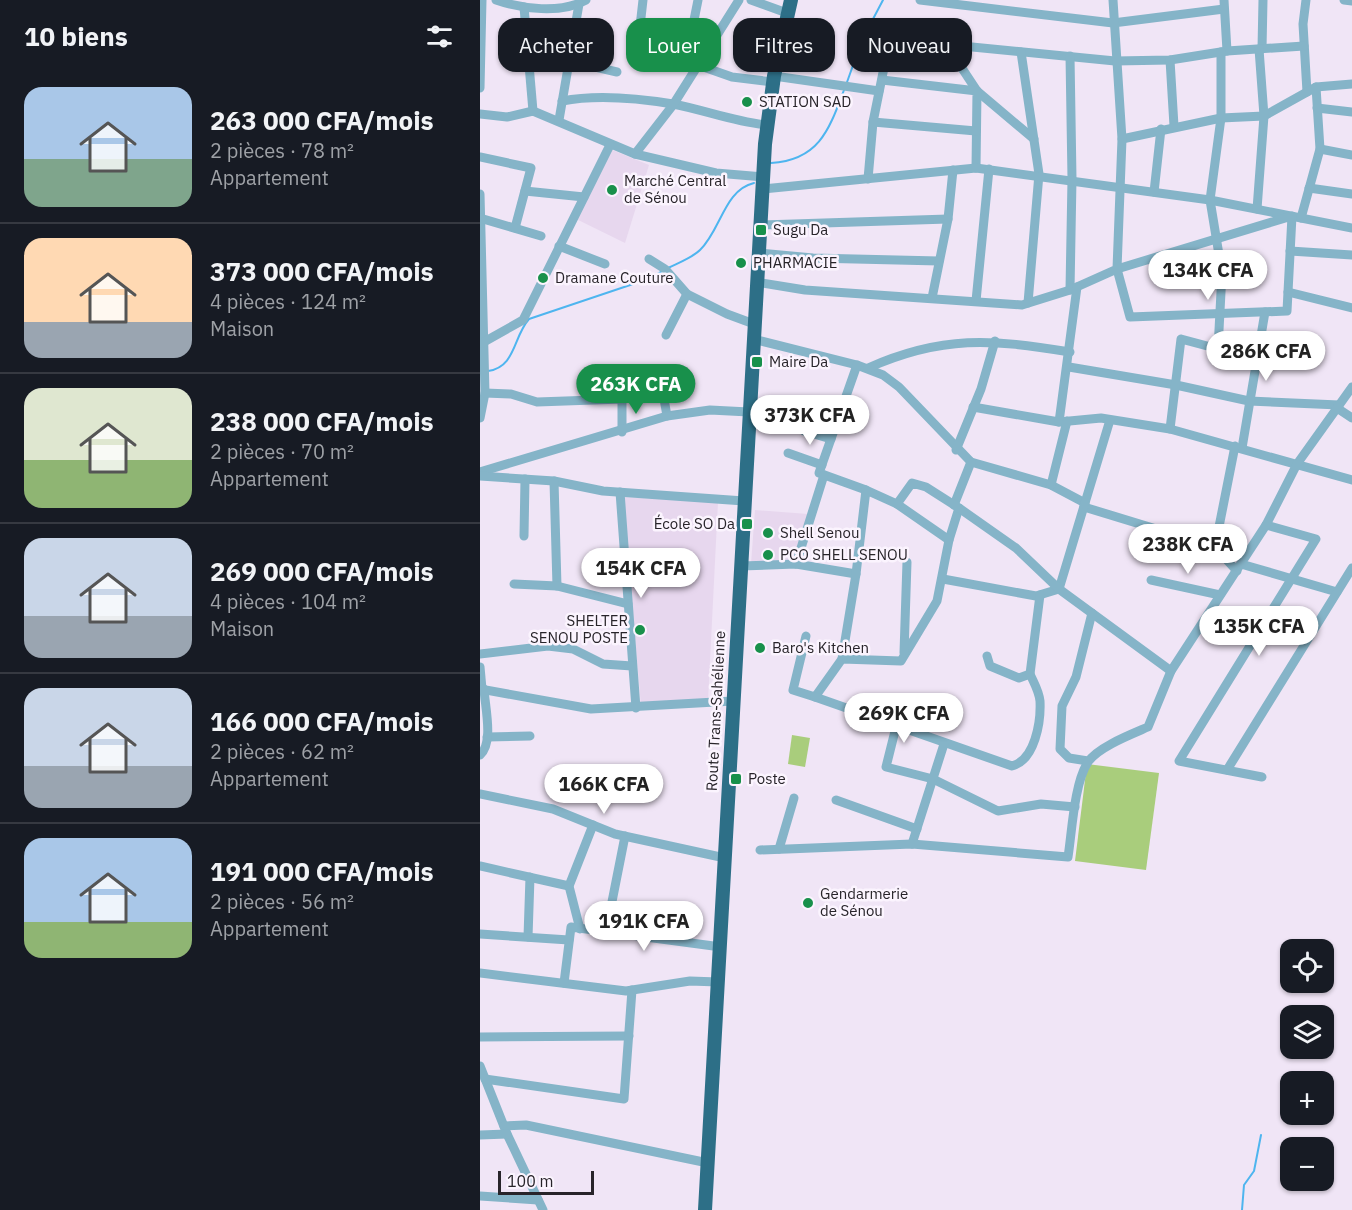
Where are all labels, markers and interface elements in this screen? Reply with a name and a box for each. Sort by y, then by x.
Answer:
chip: Acheter [498,18,614,72]
chip: Louer [626,18,721,72]
chip: Filtres [733,18,835,72]
chip: Nouveau [847,18,972,72]
text: 10 biens [24,19,128,53]
icon: filters [423,20,456,53]
place label: STATION SAD [759,92,851,111]
marker: STATION SAD [740,95,754,109]
text: 263 000 CFA/mois [210,103,434,137]
icon: home [72,111,144,183]
text: 2 pièces · 78 m² [210,137,354,164]
text: Appartement [210,164,329,191]
place label: Marché Central de Sénou [624,171,726,207]
marker: Marché Central de Sénou [605,183,619,197]
place label: Sugu Da [773,220,828,239]
marker: Sugu Da [754,223,768,237]
pin: 134K CFA [1146,250,1270,301]
place label: PHARMACIE [753,253,838,272]
text: 373 000 CFA/mois [210,254,434,288]
marker: PHARMACIE [734,256,748,270]
text: 134K CFA [1162,256,1254,283]
icon: home [72,262,144,334]
place label: Dramane Couture [555,268,674,287]
marker: Dramane Couture [536,271,550,285]
text: 4 pièces · 124 m² [210,288,366,315]
text: Maison [210,315,274,342]
pin: 286K CFA [1204,331,1328,382]
text: 286K CFA [1220,337,1312,364]
place label: Maire Da [769,352,828,371]
marker: Maire Da [750,355,764,369]
pin: 263K CFA [574,364,698,415]
text: 263K CFA [590,370,682,397]
pin: 373K CFA [748,395,872,446]
text: 373K CFA [764,401,856,428]
text: 238 000 CFA/mois [210,404,434,438]
icon: home [72,412,144,484]
text: 2 pièces · 70 m² [210,438,354,465]
text: Appartement [210,465,329,492]
place label: École SO Da [654,514,735,533]
marker: École SO Da [740,517,754,531]
place label: Shell Senou [780,523,860,542]
pin: 238K CFA [1126,524,1250,575]
marker: Shell Senou [761,526,775,540]
text: 238K CFA [1142,530,1234,557]
place label: PCO SHELL SENOU [780,545,908,564]
pin: 154K CFA [579,548,703,599]
marker: PCO SHELL SENOU [761,548,775,562]
text: 269 000 CFA/mois [210,554,434,588]
text: 154K CFA [595,554,687,581]
icon: home [72,562,144,634]
text: 4 pièces · 104 m² [210,588,366,615]
pin: 135K CFA [1197,606,1321,657]
place label: SHELTER SENOU POSTE [530,611,628,647]
text: 135K CFA [1213,612,1305,639]
text: Maison [210,615,274,642]
marker: SHELTER SENOU POSTE [633,623,647,637]
street label: Route Trans-Sahélienne [702,630,729,792]
place label: Baro's Kitchen [772,638,869,657]
marker: Baro's Kitchen [753,641,767,655]
pin: 269K CFA [842,693,966,744]
text: 269K CFA [858,699,950,726]
text: 166 000 CFA/mois [210,704,434,738]
icon: home [72,712,144,784]
text: 2 pièces · 62 m² [210,738,354,765]
pin: 166K CFA [542,764,666,815]
text: Appartement [210,765,329,792]
place label: Poste [748,769,786,788]
text: 166K CFA [558,770,650,797]
marker: Poste [729,772,743,786]
text: 191 000 CFA/mois [210,854,434,888]
icon: home [72,862,144,934]
place label: Gendarmerie de Sénou [820,884,908,920]
text: 2 pièces · 56 m² [210,888,354,915]
marker: Gendarmerie de Sénou [801,896,815,910]
pin: 191K CFA [582,901,706,952]
text: 191K CFA [598,907,690,934]
text: Appartement [210,915,329,942]
map controls [1280,939,1334,1191]
button: locate [1280,939,1334,993]
button: layers [1280,1005,1334,1059]
button: + [1280,1071,1334,1125]
button: − [1280,1137,1334,1191]
scale bar [498,1168,594,1196]
text: 100 m [507,1171,554,1191]

